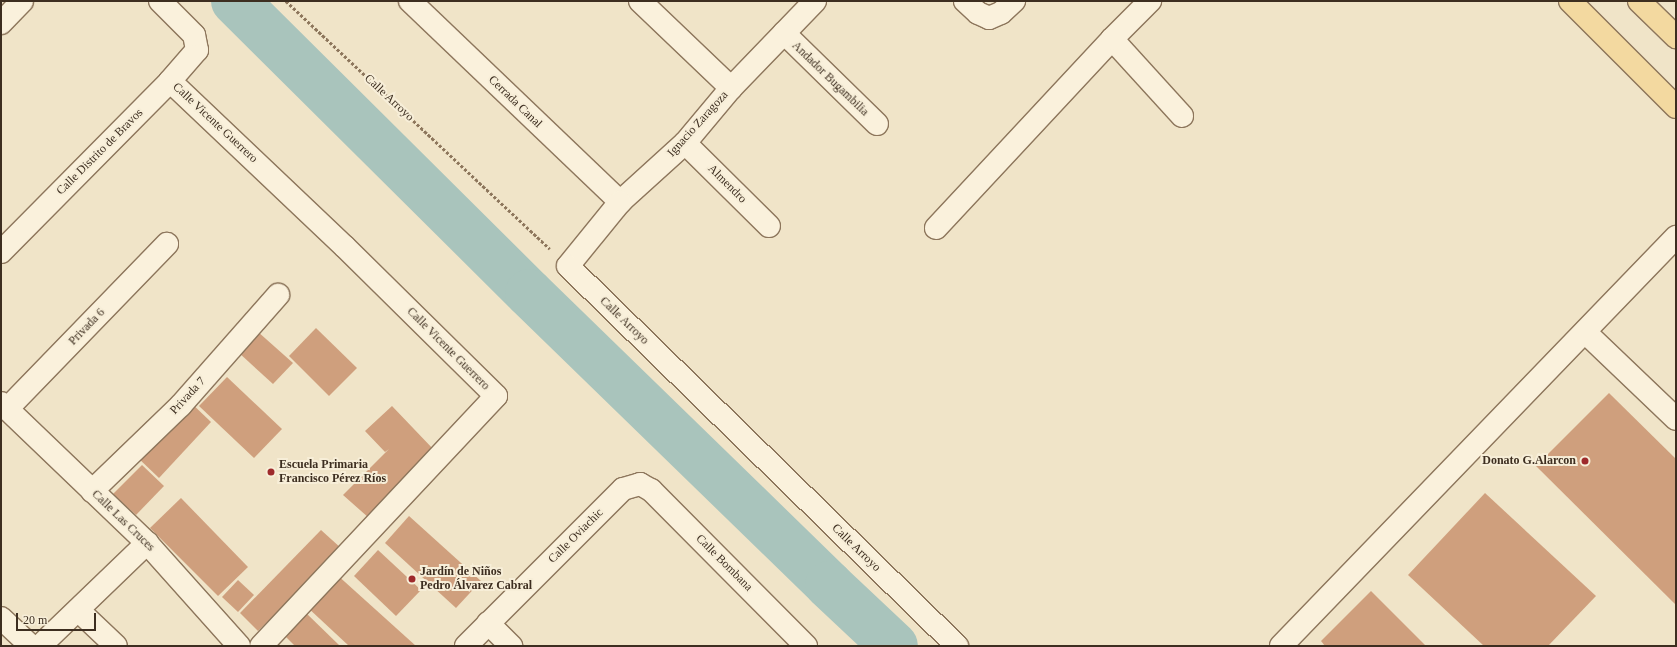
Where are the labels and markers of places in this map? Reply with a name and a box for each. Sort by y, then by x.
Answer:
place label: Donato G.Alarcon [1482,454,1576,468]
marker: Donato G.Alarcon [1579,455,1591,467]
place label: Escuela Primaria Francisco Pérez Ríos [279,458,386,486]
marker: Escuela Primaria Francisco Pérez Ríos [266,467,276,477]
place label: Jardín de Niños Pedro Álvarez Cabral [420,565,532,593]
marker: Jardín de Niños Pedro Álvarez Cabral [407,574,417,584]

